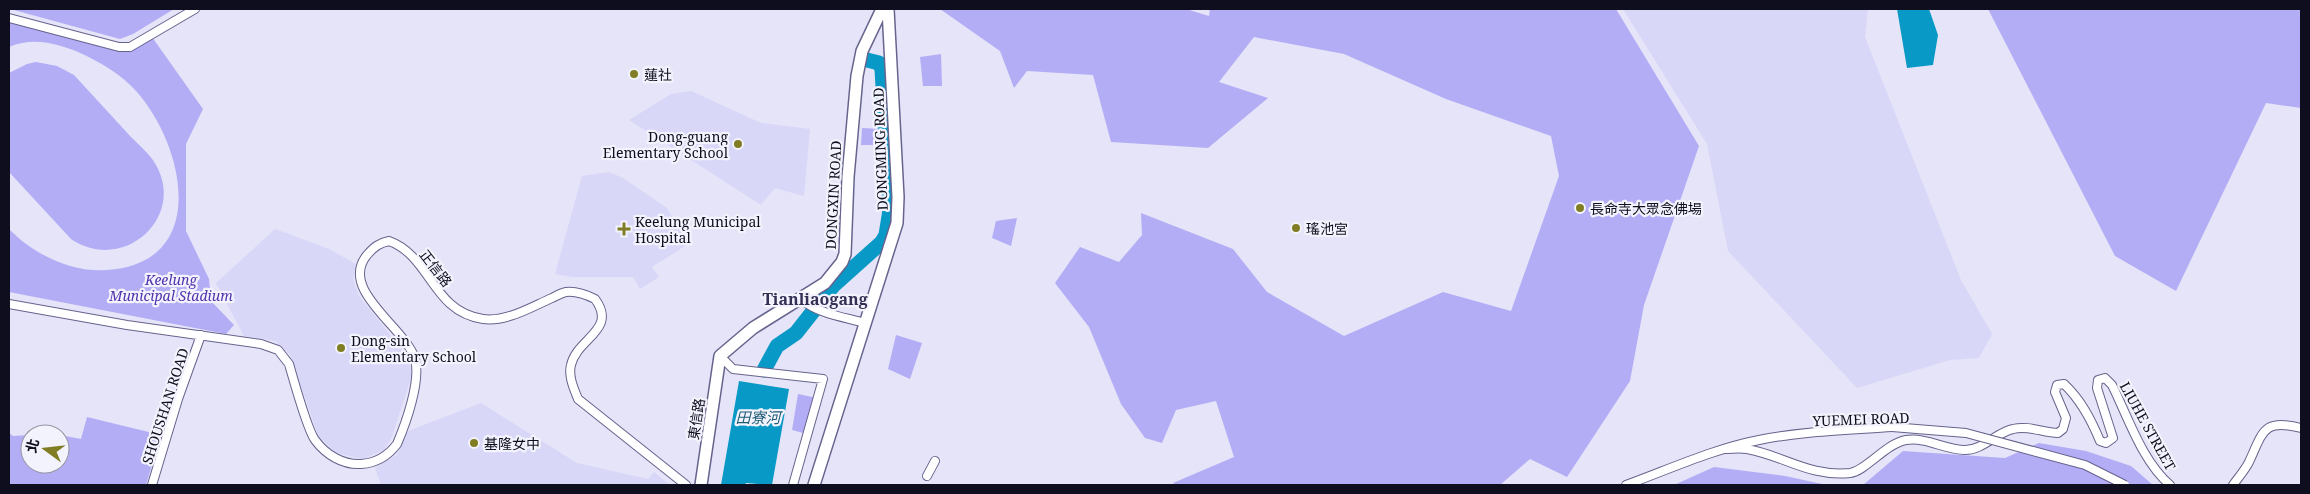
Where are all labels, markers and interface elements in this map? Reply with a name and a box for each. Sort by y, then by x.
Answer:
place label: 蓮社 [644,65,672,84]
marker: 蓮社 [628,68,640,80]
street label: DONGMING ROAD [868,87,892,211]
place label: Dong-guang Elementary School [603,127,729,162]
marker: Dong-guang Elementary School [732,138,744,150]
street label: DONGXIN ROAD [821,140,845,250]
place label: 長命寺大眾念佛場 [1590,199,1702,218]
marker: 長命寺大眾念佛場 [1574,202,1586,214]
place label: Keelung Municipal Hospital [635,212,761,247]
place label: 瑤池宮 [1306,219,1348,238]
marker: Keelung Municipal Hospital [617,222,631,236]
marker: 瑤池宮 [1290,222,1302,234]
street label: 正信路 [416,246,456,290]
park label: Keelung Municipal Stadium [108,270,233,305]
district label: Tianliaogang [762,288,868,310]
place label: Dong-sin Elementary School [351,331,477,366]
marker: Dong-sin Elementary School [335,342,347,354]
street label: SHOUSHAN ROAD [137,345,193,467]
street label: LIUHE STREET [2116,378,2180,474]
street label: 東信路 [683,397,709,441]
water label: 田寮河 [735,407,783,427]
street label: YUEMEI ROAD [1811,408,1910,430]
north arrow [20,424,70,474]
place label: 基隆女中 [484,434,540,453]
text: 北 [21,436,43,455]
marker: 基隆女中 [468,437,480,449]

